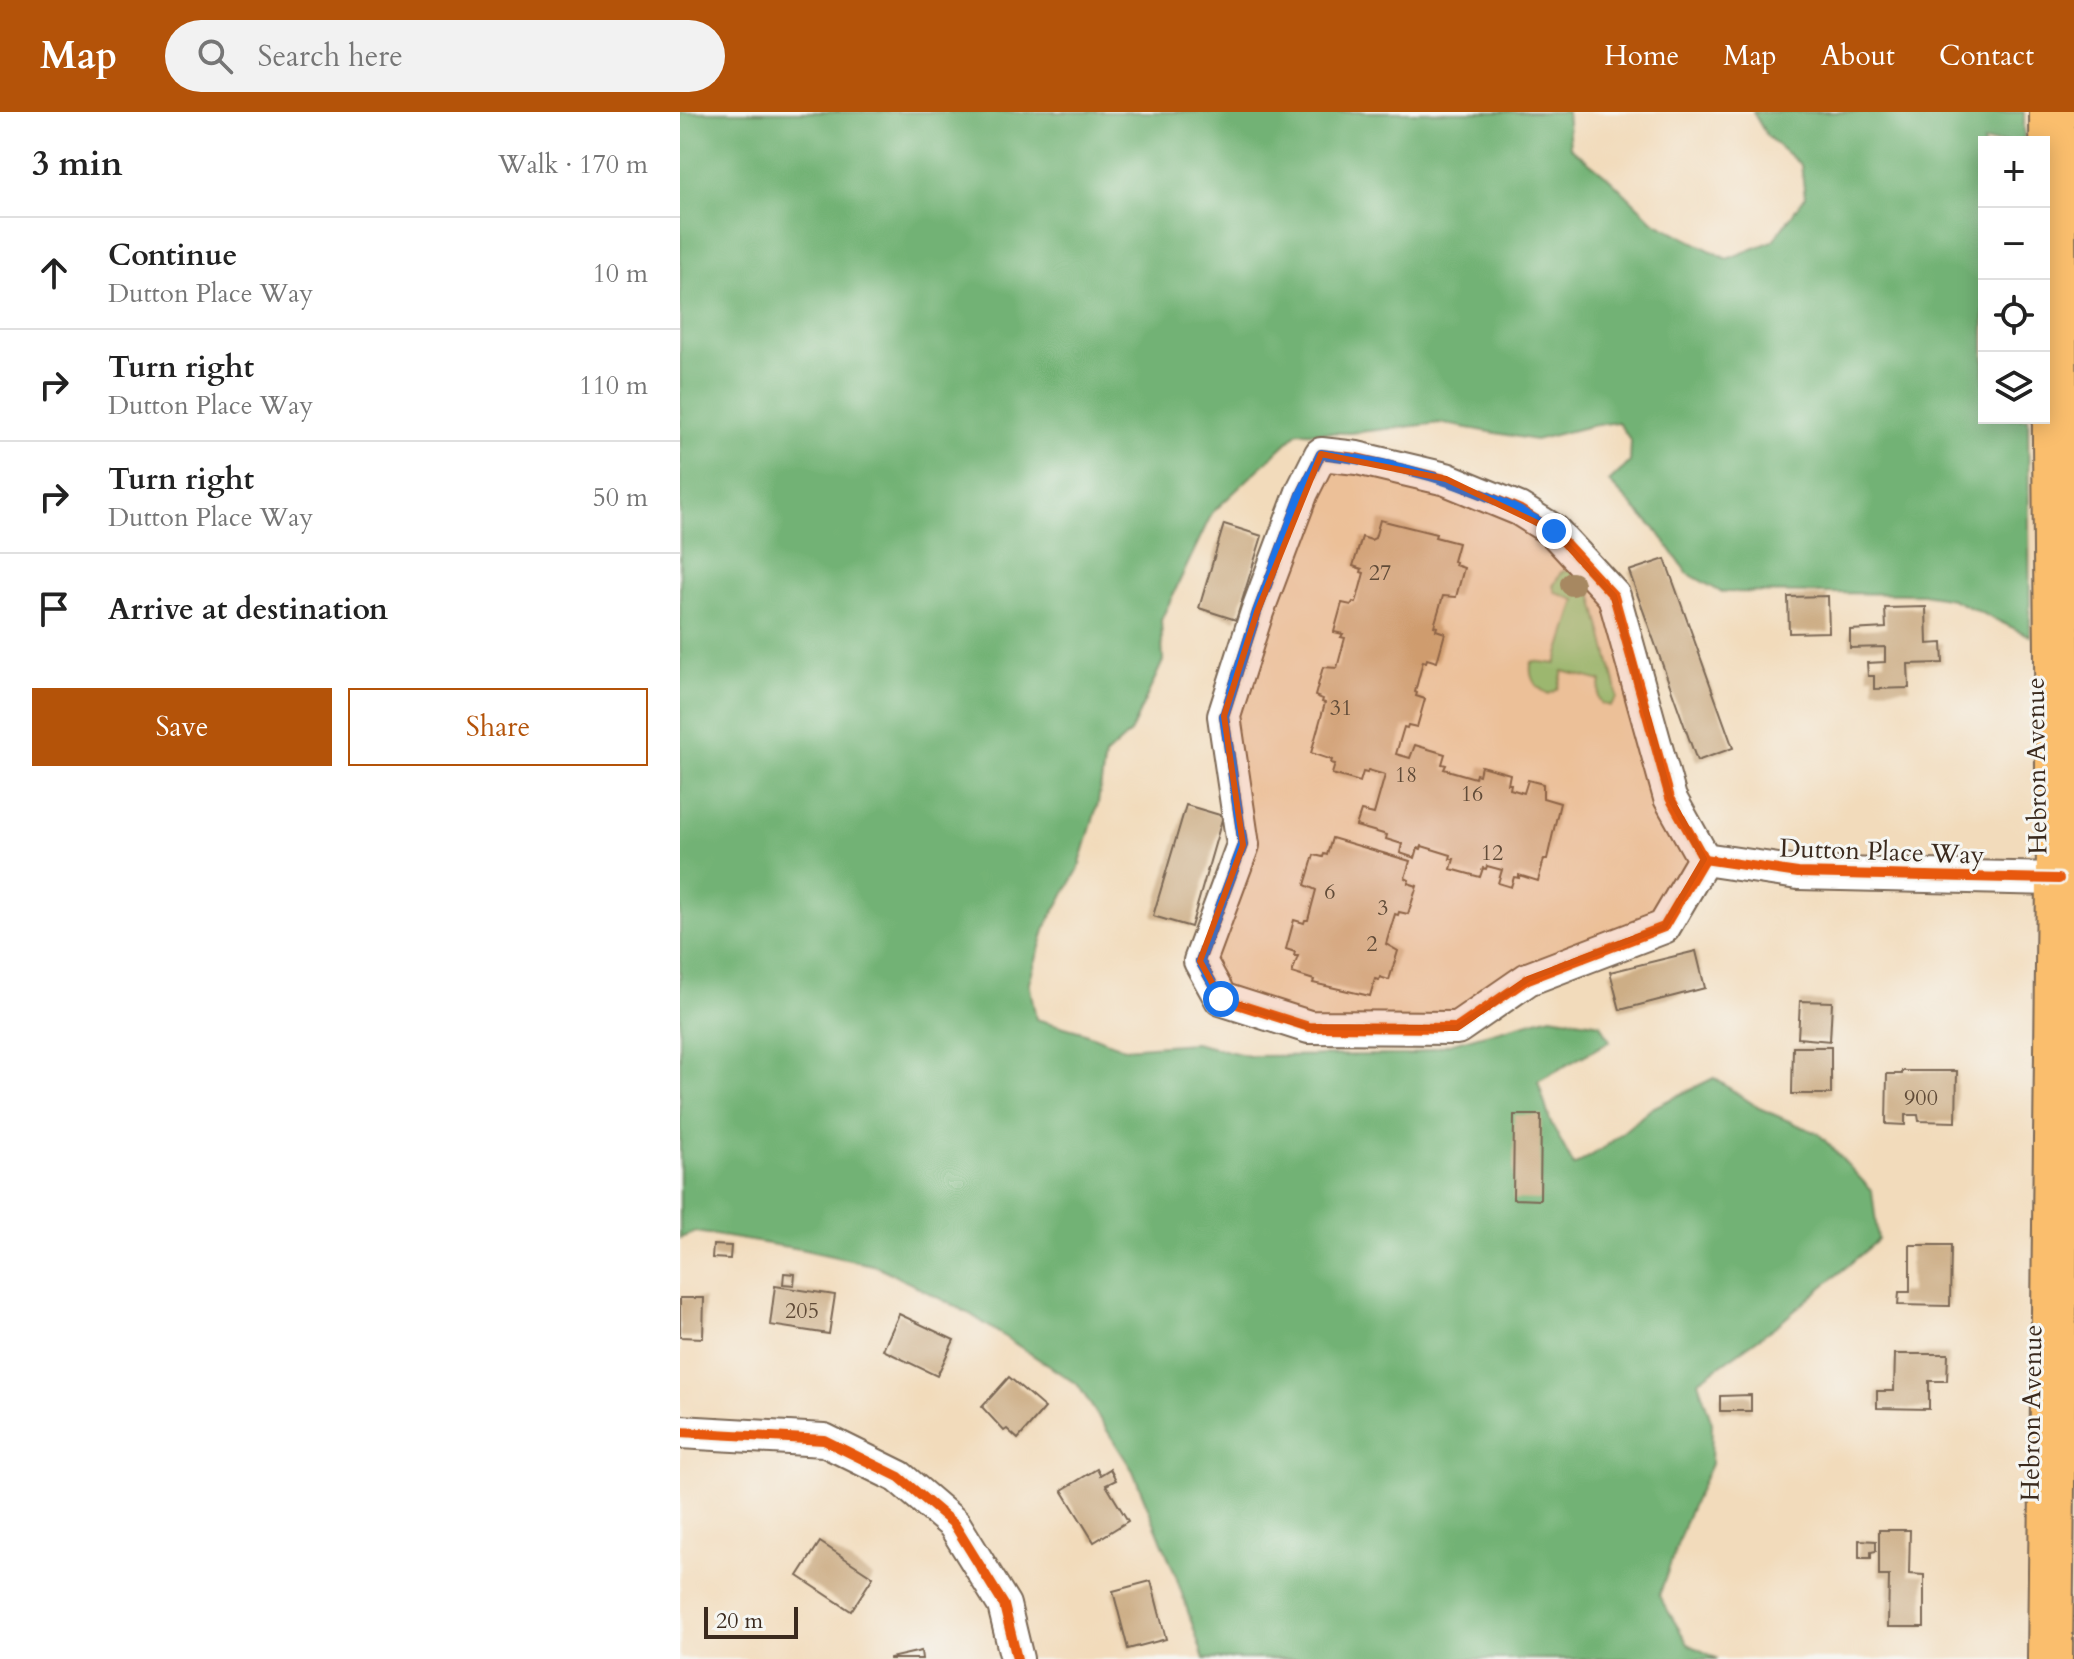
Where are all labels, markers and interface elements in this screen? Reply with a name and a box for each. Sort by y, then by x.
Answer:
search box [165,20,725,92]
text: Map [40,30,117,82]
icon: search [193,34,237,78]
text: Search here [257,36,403,77]
text: Home [1604,37,1679,75]
text: Map [1723,37,1777,75]
text: About [1821,37,1895,75]
text: Contact [1939,37,2034,75]
map controls [1978,136,2050,424]
button: + [1978,136,2050,208]
text: 3 min [32,141,123,187]
text: Walk · 170 m [498,147,648,182]
button: − [1978,208,2050,280]
text: Continue [108,235,237,276]
icon: ahead [32,251,76,295]
text: 10 m [592,256,648,291]
text: Dutton Place Way [108,276,313,311]
button: locate [1978,280,2050,352]
text: Turn right [108,347,254,388]
button: layers [1978,352,2050,424]
icon: right [32,363,76,407]
text: 110 m [579,368,648,403]
text: Dutton Place Way [108,388,313,423]
text: Turn right [108,459,254,500]
icon: right [32,475,76,519]
text: 50 m [592,480,648,515]
text: Dutton Place Way [108,500,313,535]
route end [1536,513,1572,549]
house number: 27 [1369,558,1391,588]
icon: arrive [32,587,76,631]
text: Arrive at destination [108,589,388,630]
street label: Hebron Avenue [2017,677,2056,855]
button: Save [32,688,332,766]
button: Share [348,688,648,766]
house number: 31 [1330,693,1352,723]
house number: 18 [1395,760,1417,790]
house number: 16 [1461,779,1483,809]
street label: Dutton Place Way [1779,830,1985,873]
house number: 12 [1481,838,1503,868]
house number: 6 [1324,877,1336,907]
house number: 3 [1377,893,1389,923]
house number: 2 [1366,929,1378,959]
route start [1203,981,1239,1017]
house number: 900 [1904,1083,1938,1113]
house number: 205 [785,1296,819,1326]
street label: Hebron Avenue [2012,1324,2051,1502]
scale bar [704,1603,798,1639]
text: 20 m [716,1606,763,1636]

